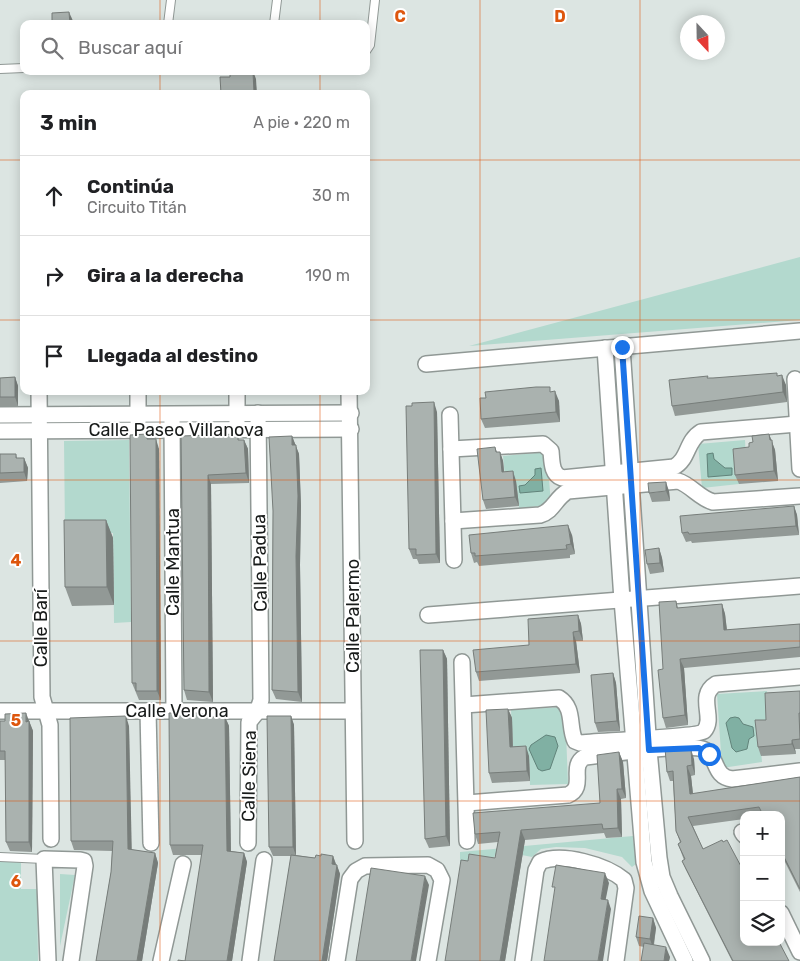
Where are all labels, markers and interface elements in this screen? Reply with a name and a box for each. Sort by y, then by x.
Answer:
text: C [394,7,406,26]
text: D [554,7,566,26]
north arrow [680,15,725,60]
search box [20,20,370,75]
icon: search [38,34,66,62]
text: Buscar aquí [78,36,182,59]
text: 3 min [40,110,97,135]
text: A pie · 220 m [253,113,350,132]
text: Continúa [87,175,174,198]
icon: ahead [40,182,68,210]
text: 30 m [312,186,350,205]
text: Circuito Titán [87,198,187,217]
icon: right [40,262,68,290]
text: Gira a la derecha [87,264,244,287]
text: 190 m [305,266,350,285]
route end [611,336,634,359]
icon: arrive [40,342,68,370]
text: Llegada al destino [87,344,258,367]
street label: Calle Paseo Villanova [88,419,264,441]
street label: Calle Mantua [162,508,184,616]
street label: Calle Padua [248,514,272,612]
text: 4 [11,551,22,570]
street label: Calle Palermo [342,559,364,673]
street label: Calle Barí [30,587,52,667]
street label: Calle Verona [125,700,229,722]
text: 5 [11,711,21,730]
street label: Calle Siena [237,730,261,822]
route start [698,743,721,766]
map controls [740,811,785,946]
button: + [740,811,785,856]
button: − [740,856,785,901]
text: 6 [11,872,21,891]
button: layers [740,901,785,946]

